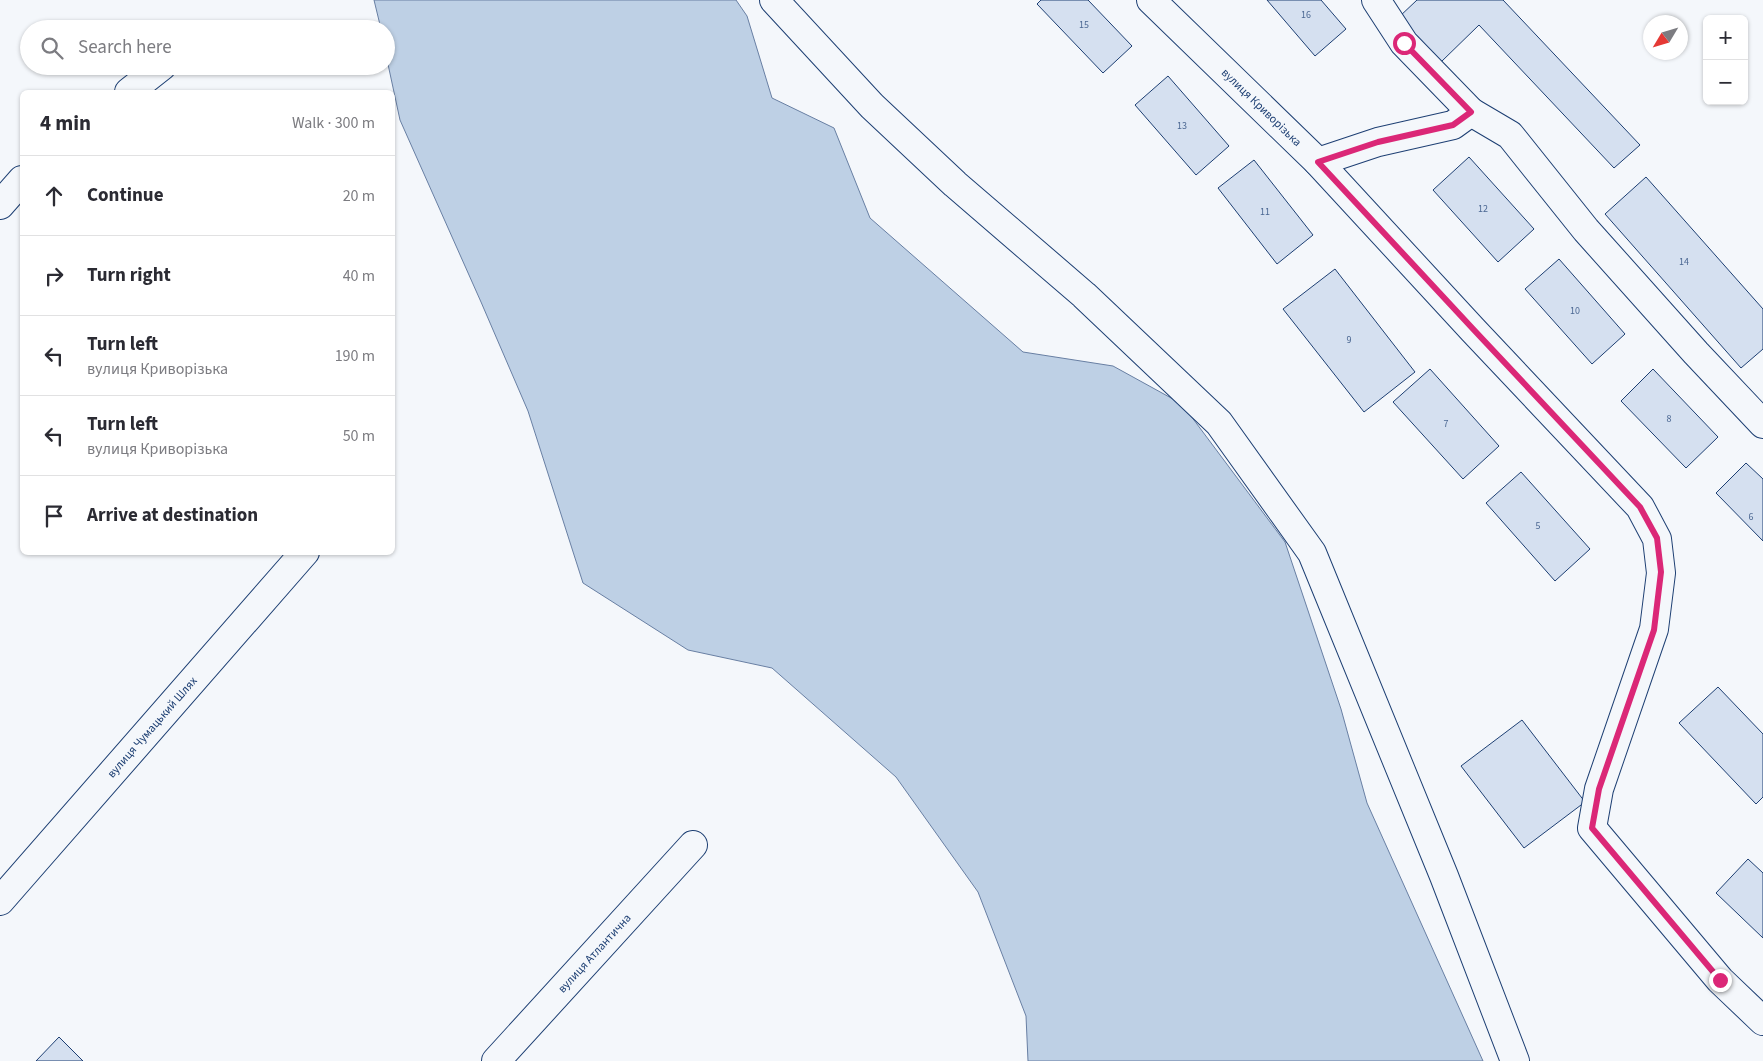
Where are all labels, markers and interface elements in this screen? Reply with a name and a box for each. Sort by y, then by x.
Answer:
house number: 16 [1301,8,1311,22]
north arrow [1643,15,1688,60]
map controls [1703,15,1748,105]
button: + [1703,15,1748,60]
house number: 15 [1079,18,1089,32]
search box [20,20,395,75]
route start [1393,32,1416,55]
icon: search [38,34,66,62]
text: Search here [78,34,172,61]
button: − [1703,60,1748,105]
street label: вулиця Криворізька [1218,64,1305,150]
text: 4 min [40,108,91,138]
text: Walk · 300 m [292,112,375,134]
house number: 13 [1177,119,1187,133]
icon: ahead [40,182,68,210]
text: Continue [87,182,164,209]
text: 20 m [343,185,375,207]
house number: 12 [1478,202,1488,216]
house number: 11 [1260,205,1270,219]
house number: 14 [1679,255,1689,269]
icon: right [40,262,68,290]
text: Turn right [87,262,171,289]
text: 40 m [343,265,375,287]
house number: 10 [1570,304,1580,318]
text: Turn left [87,331,158,358]
house number: 9 [1347,333,1352,347]
icon: left [40,342,68,370]
text: 190 m [335,345,375,367]
text: вулиця Криворізька [87,358,228,380]
text: Turn left [87,411,158,438]
house number: 8 [1667,412,1672,426]
house number: 7 [1444,417,1449,431]
icon: left [40,422,68,450]
text: 50 m [343,425,375,447]
text: вулиця Криворізька [87,438,228,460]
icon: arrive [40,502,68,530]
text: Arrive at destination [87,502,258,529]
house number: 6 [1749,510,1754,524]
house number: 5 [1536,519,1541,533]
street label: вулиця Чумацький Шлях [103,672,201,781]
street label: вулиця Атлантична [554,910,635,997]
route end [1709,969,1732,992]

